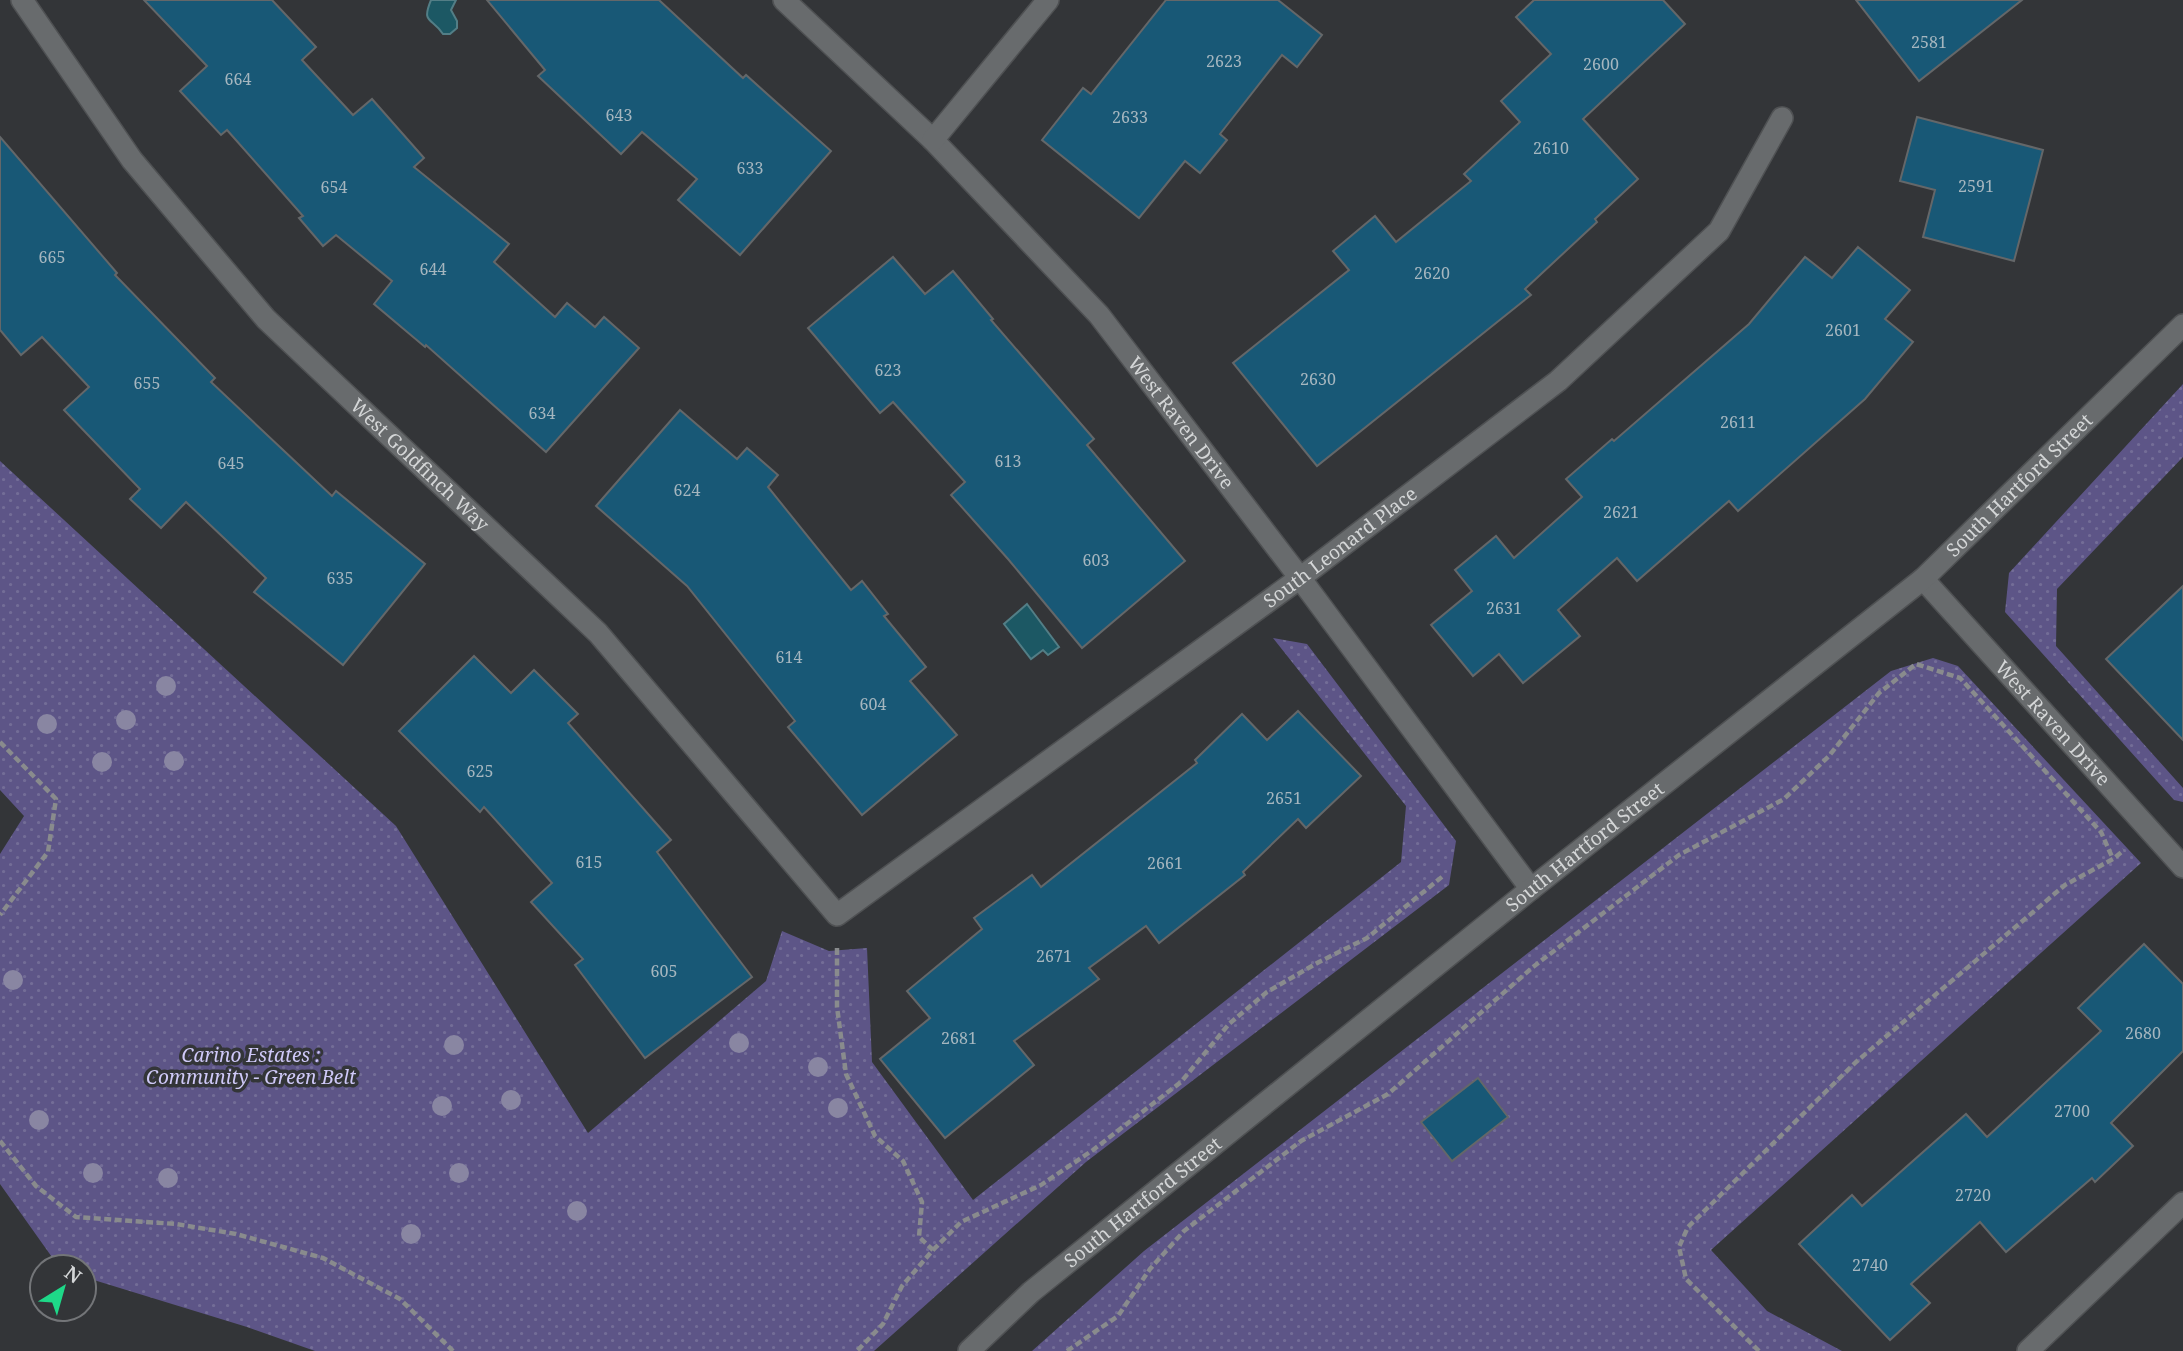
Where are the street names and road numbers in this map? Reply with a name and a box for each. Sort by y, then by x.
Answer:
street label: West Raven Drive [1122,351,1240,494]
street label: West Goldfinch Way [345,393,495,537]
street label: South Hartford Street [1940,407,2098,563]
street label: South Leonard Place [1258,480,1422,614]
street label: West Raven Drive [1989,655,2117,791]
street label: South Hartford Street [1500,776,1669,918]
street label: South Hartford Street [1059,1130,1227,1273]

